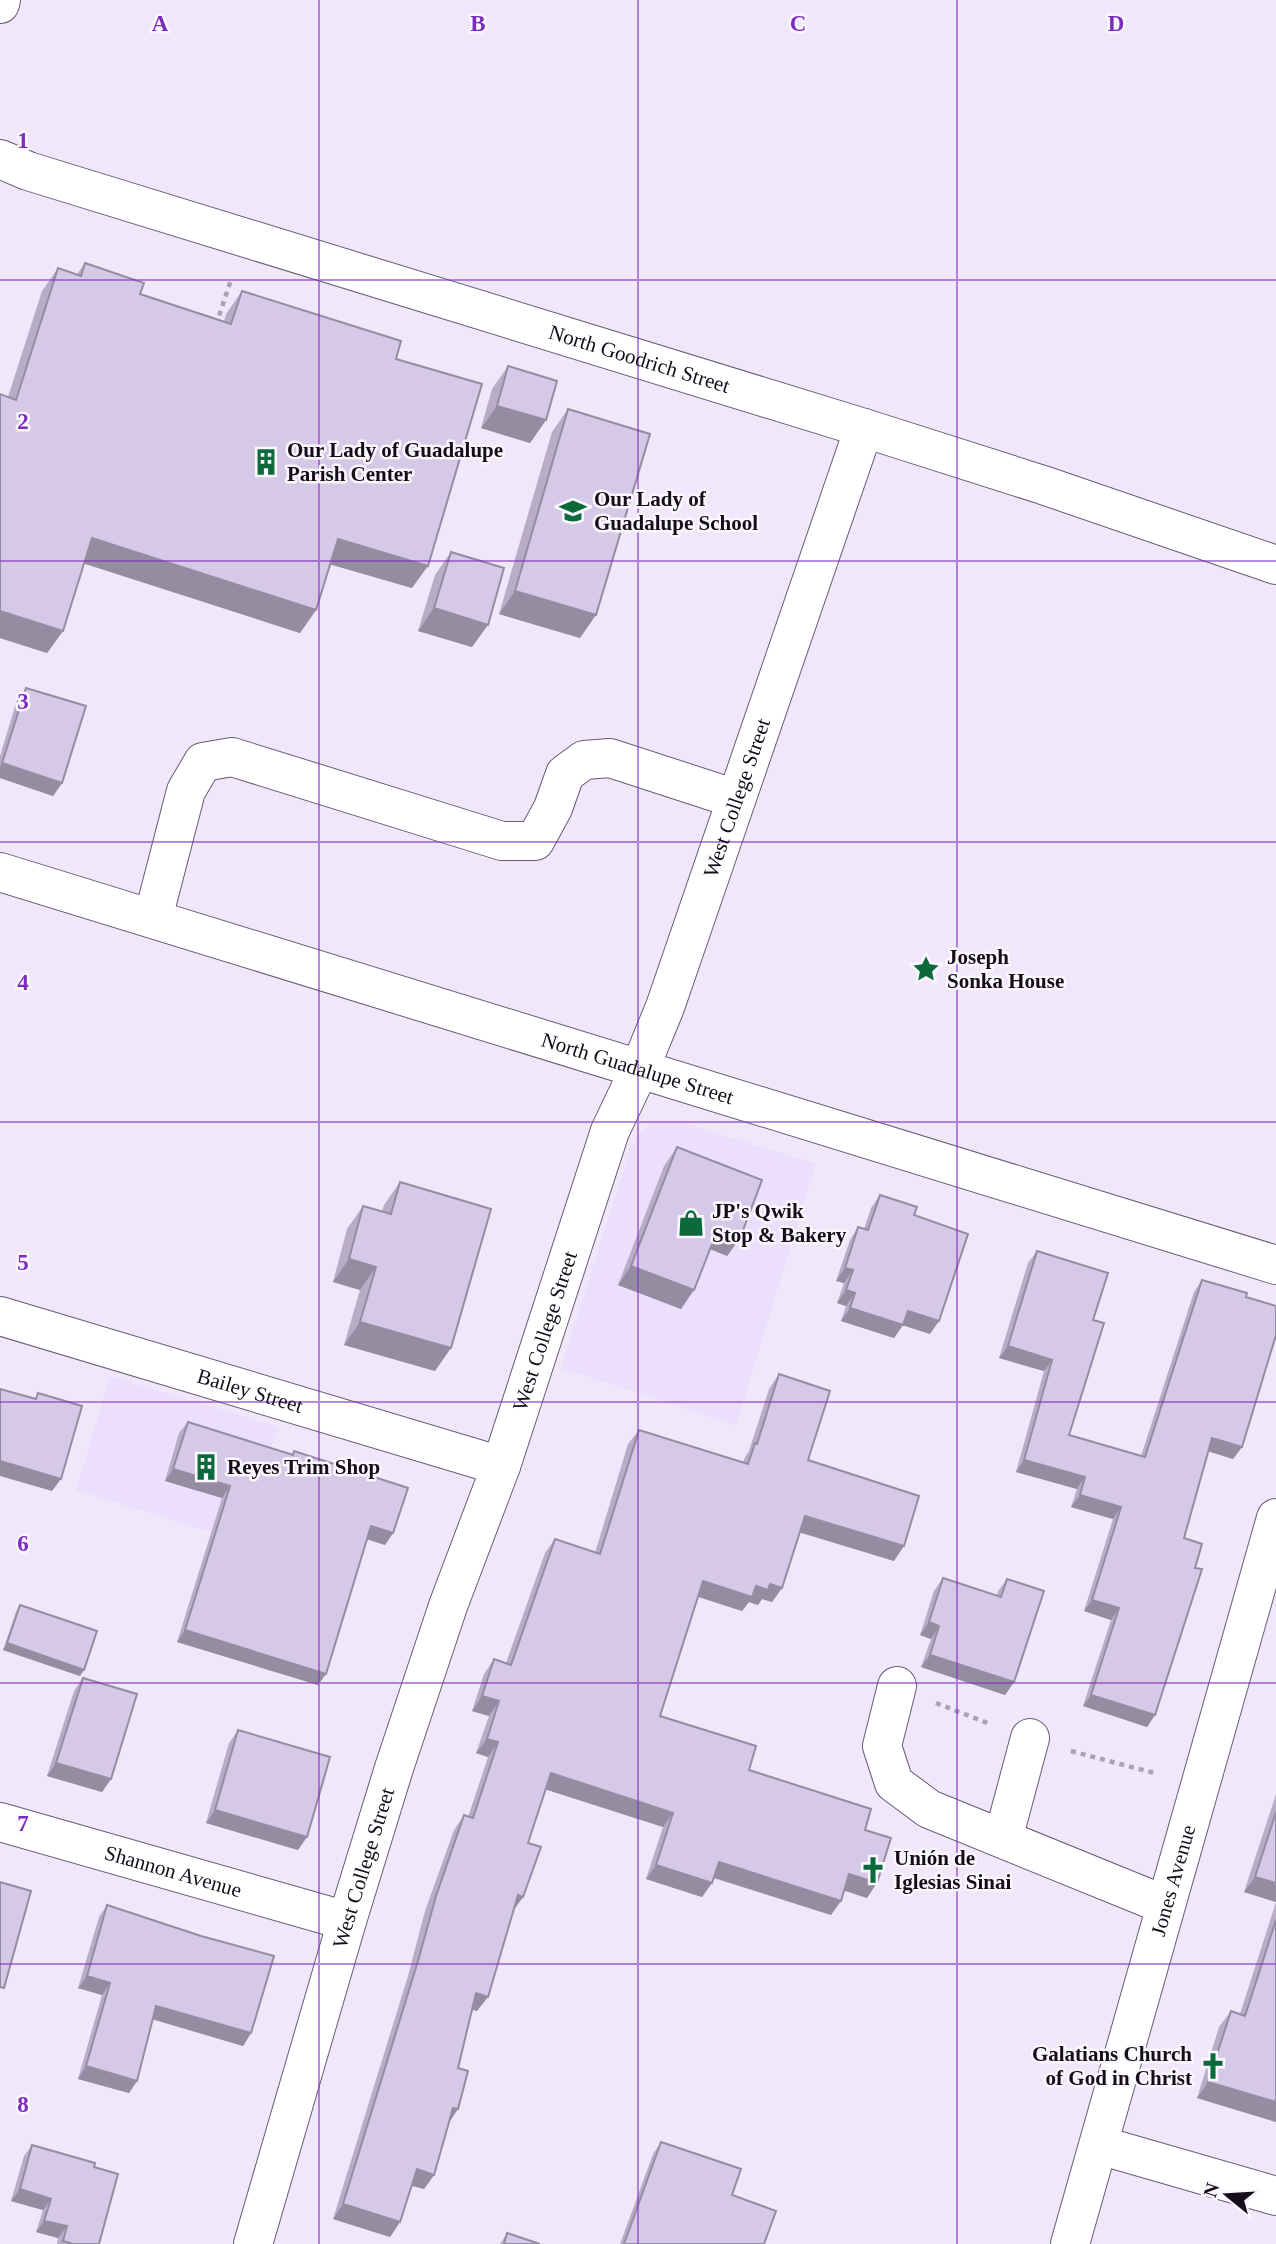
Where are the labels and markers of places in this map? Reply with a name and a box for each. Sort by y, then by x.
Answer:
place label: Our Lady of Guadalupe Parish Center [287,438,503,486]
building icon: Our Lady of Guadalupe Parish Center [251,447,281,477]
place label: Our Lady of Guadalupe School [594,487,758,535]
school or university icon: Our Lady of Guadalupe School [558,496,588,526]
place label: Joseph Sonka House [947,945,1064,993]
place icon: Joseph Sonka House [911,954,941,984]
place label: JP's Qwik Stop & Bakery [712,1199,847,1247]
shop icon: JP's Qwik Stop & Bakery [676,1208,706,1238]
building icon: Reyes Trim Shop [191,1452,221,1482]
place label: Reyes Trim Shop [227,1455,380,1479]
place label: Unión de Iglesias Sinai [894,1846,1011,1894]
church icon: Unión de Iglesias Sinai [858,1855,888,1885]
place label: Galatians Church of God in Christ [1032,2042,1192,2090]
church icon: Galatians Church of God in Christ [1198,2051,1228,2081]

